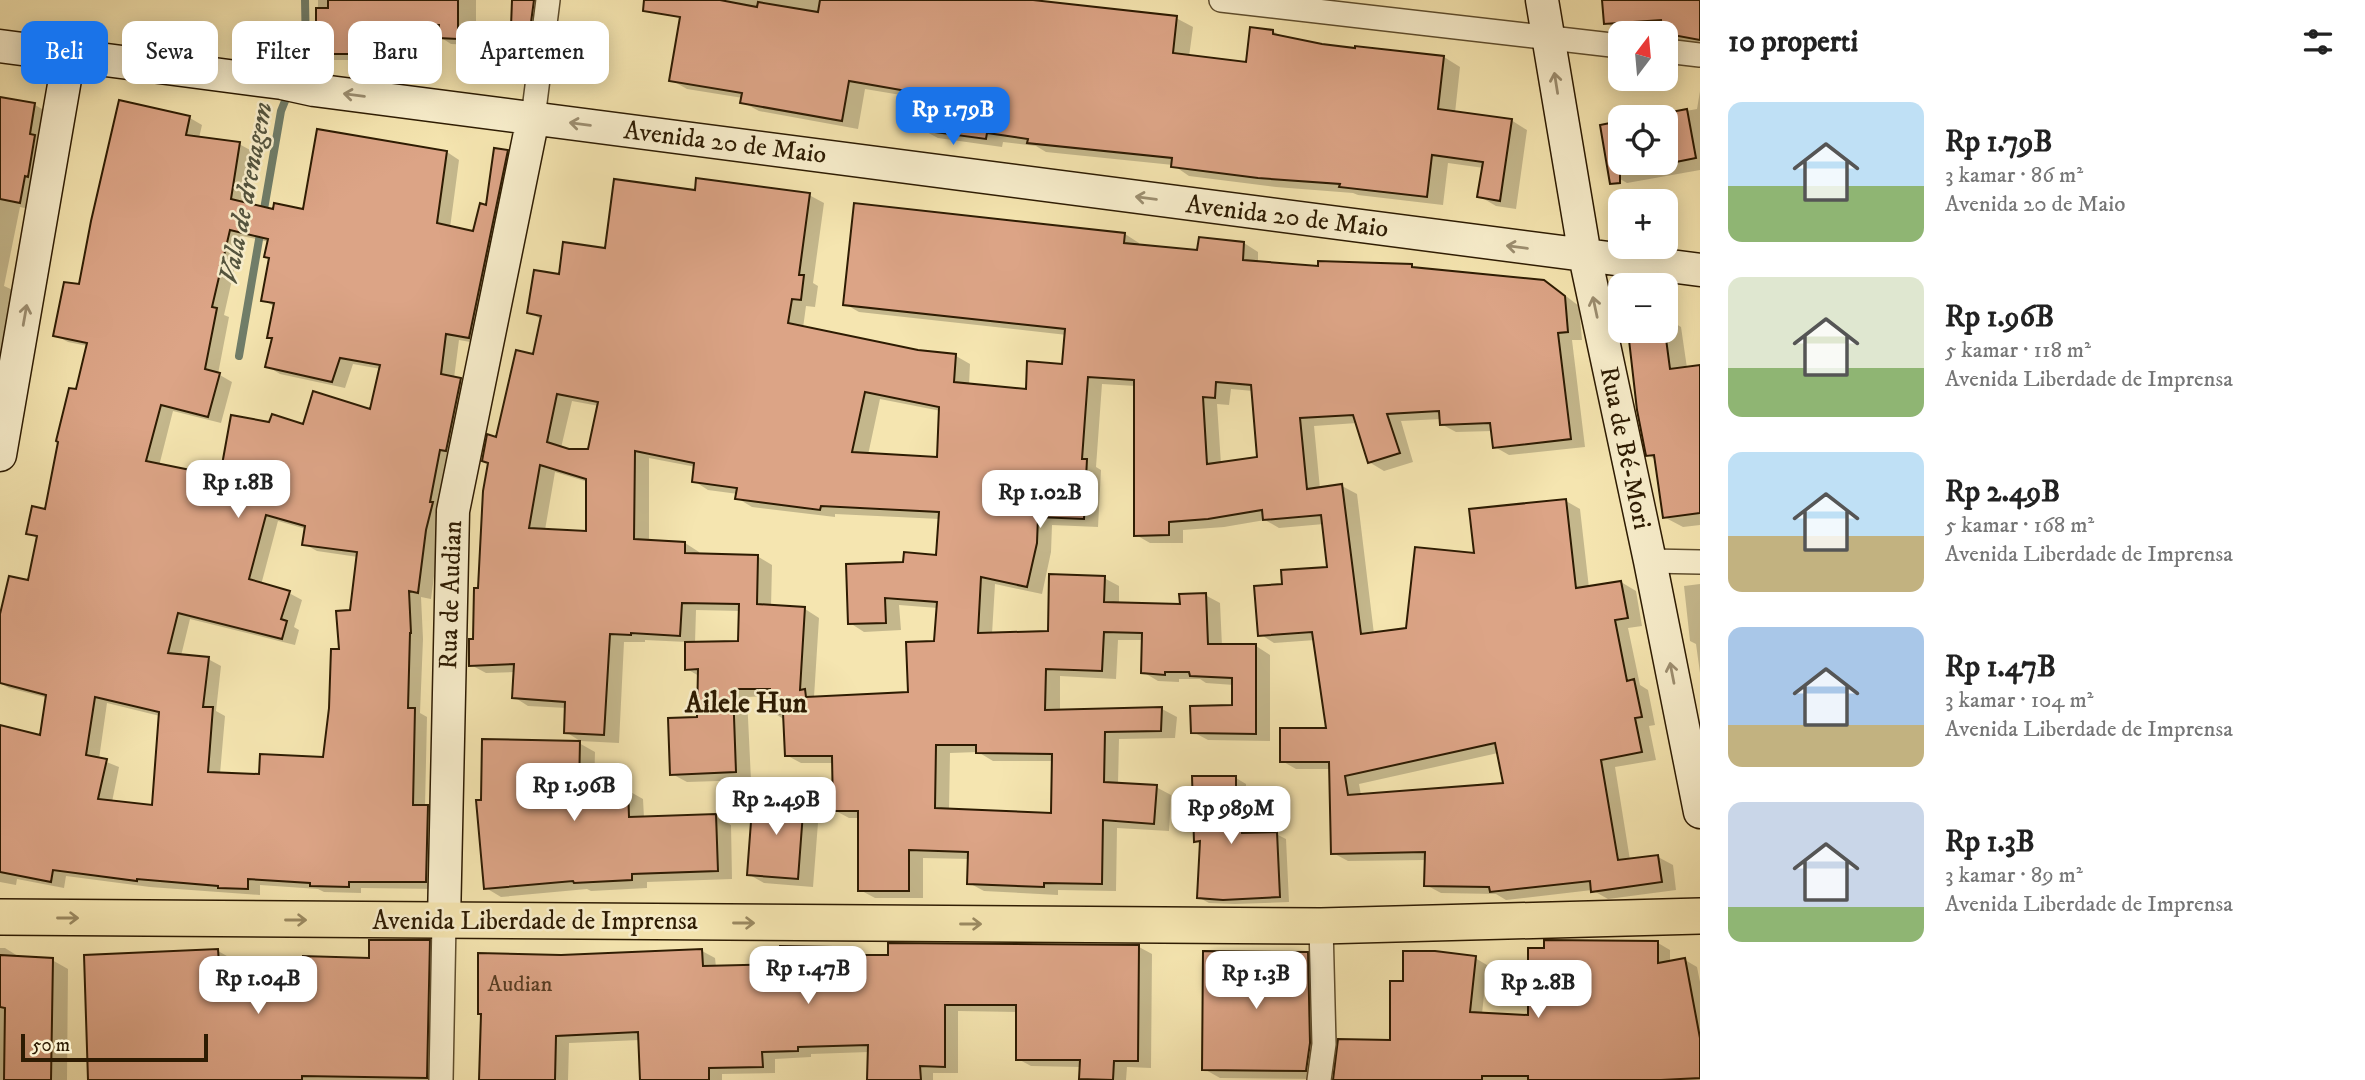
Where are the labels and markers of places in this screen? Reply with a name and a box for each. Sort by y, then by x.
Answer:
pin: Rp 1.79B [881,88,1025,147]
pin: Rp 1.8B [173,461,303,520]
pin: Rp 1.02B [968,470,1112,530]
pin: Rp 1.96B [502,764,646,823]
pin: Rp 2.49B [704,778,848,837]
pin: Rp 989M [1166,786,1296,846]
pin: Rp 1.47B [736,946,880,1006]
pin: Rp 1.3B [1191,951,1321,1011]
pin: Rp 1.04B [186,956,330,1016]
pin: Rp 2.8B [1473,960,1603,1020]

